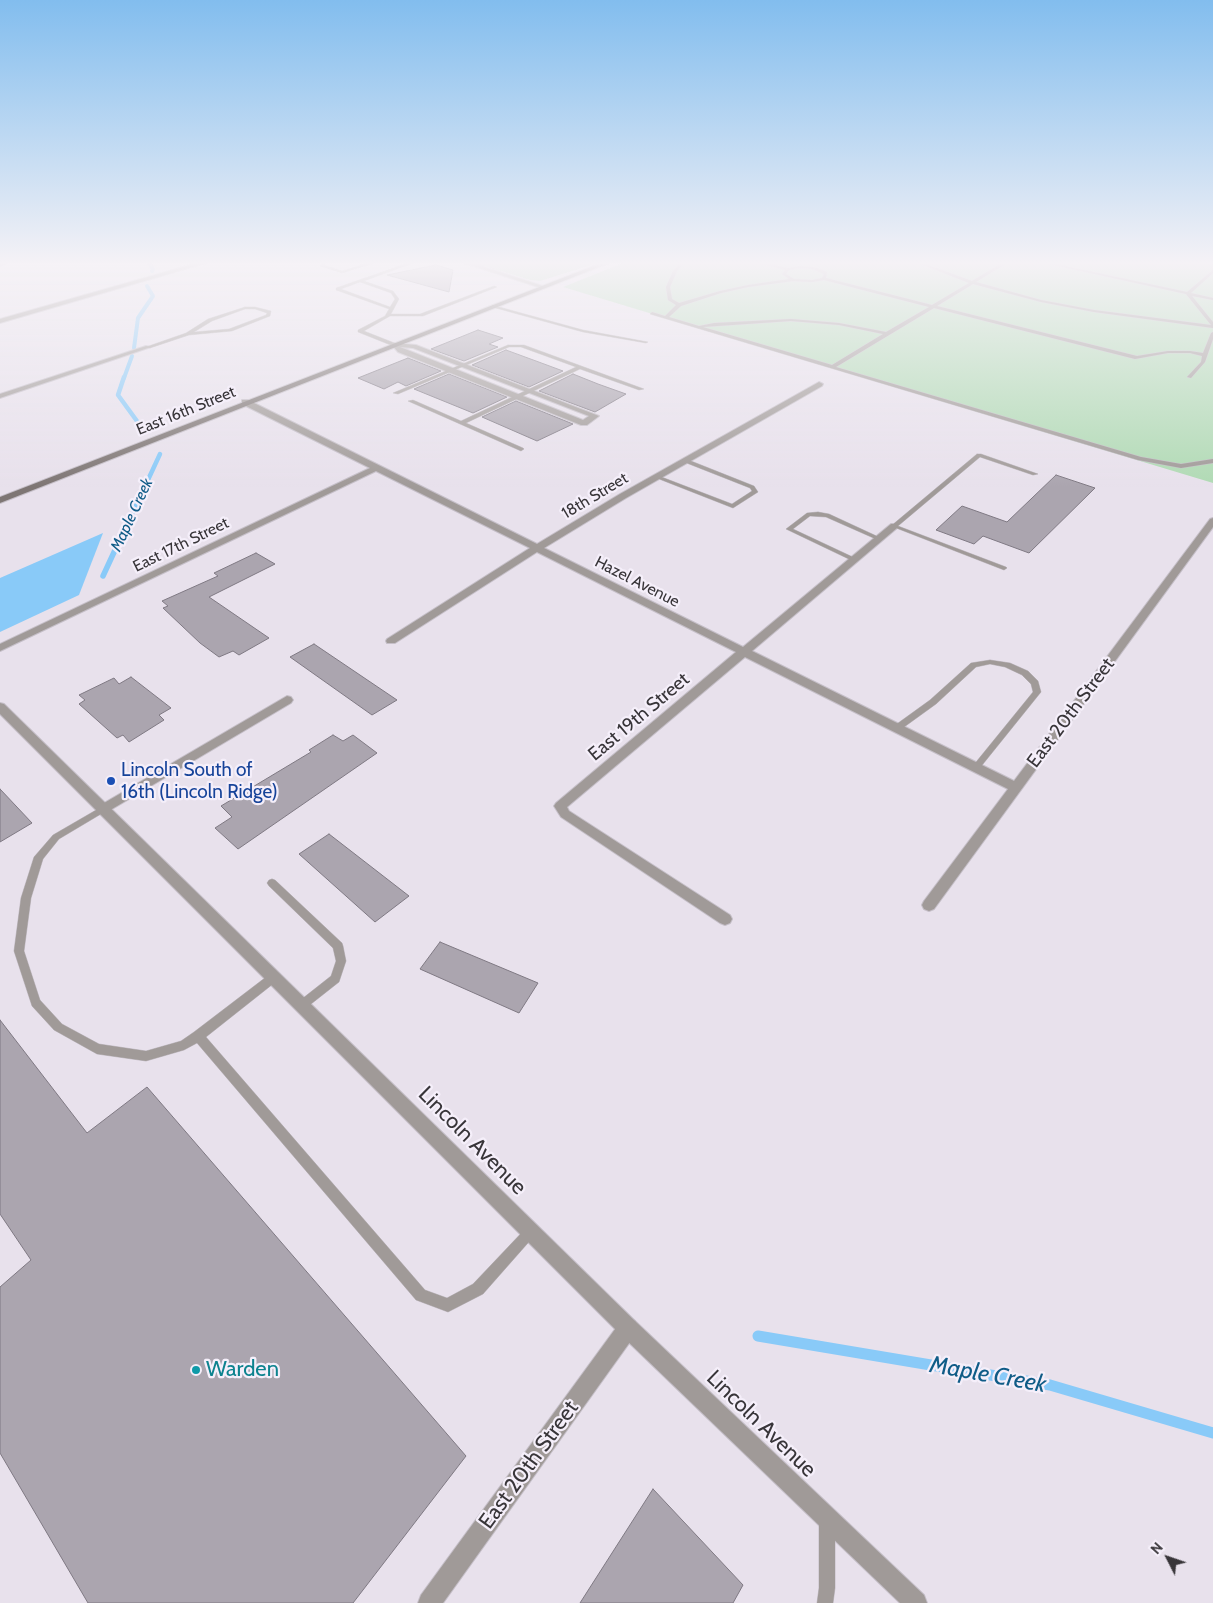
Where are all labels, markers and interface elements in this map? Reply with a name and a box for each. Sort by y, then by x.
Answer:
street label: East 16th Street [134,382,238,440]
street label: 18th Street [558,469,632,523]
water label: Maple Creek [107,475,157,555]
street label: East 17th Street [130,514,232,576]
street label: Hazel Avenue [591,552,683,612]
street label: East 20th Street [1022,654,1120,772]
street label: East 19th Street [584,668,694,766]
place label: Lincoln South of 16th (Lincoln Ridge) [121,759,278,803]
marker: Lincoln South of 16th (Lincoln Ridge) [105,775,117,787]
street label: Lincoln Avenue [412,1081,532,1201]
water label: Maple Creek [928,1351,1048,1399]
place label: Warden [206,1357,279,1383]
marker: Warden [190,1364,202,1376]
street label: Lincoln Avenue [701,1365,821,1483]
street label: East 20th Street [474,1396,584,1534]
north arrow [1143,1533,1193,1583]
text: N [1147,1539,1167,1558]

